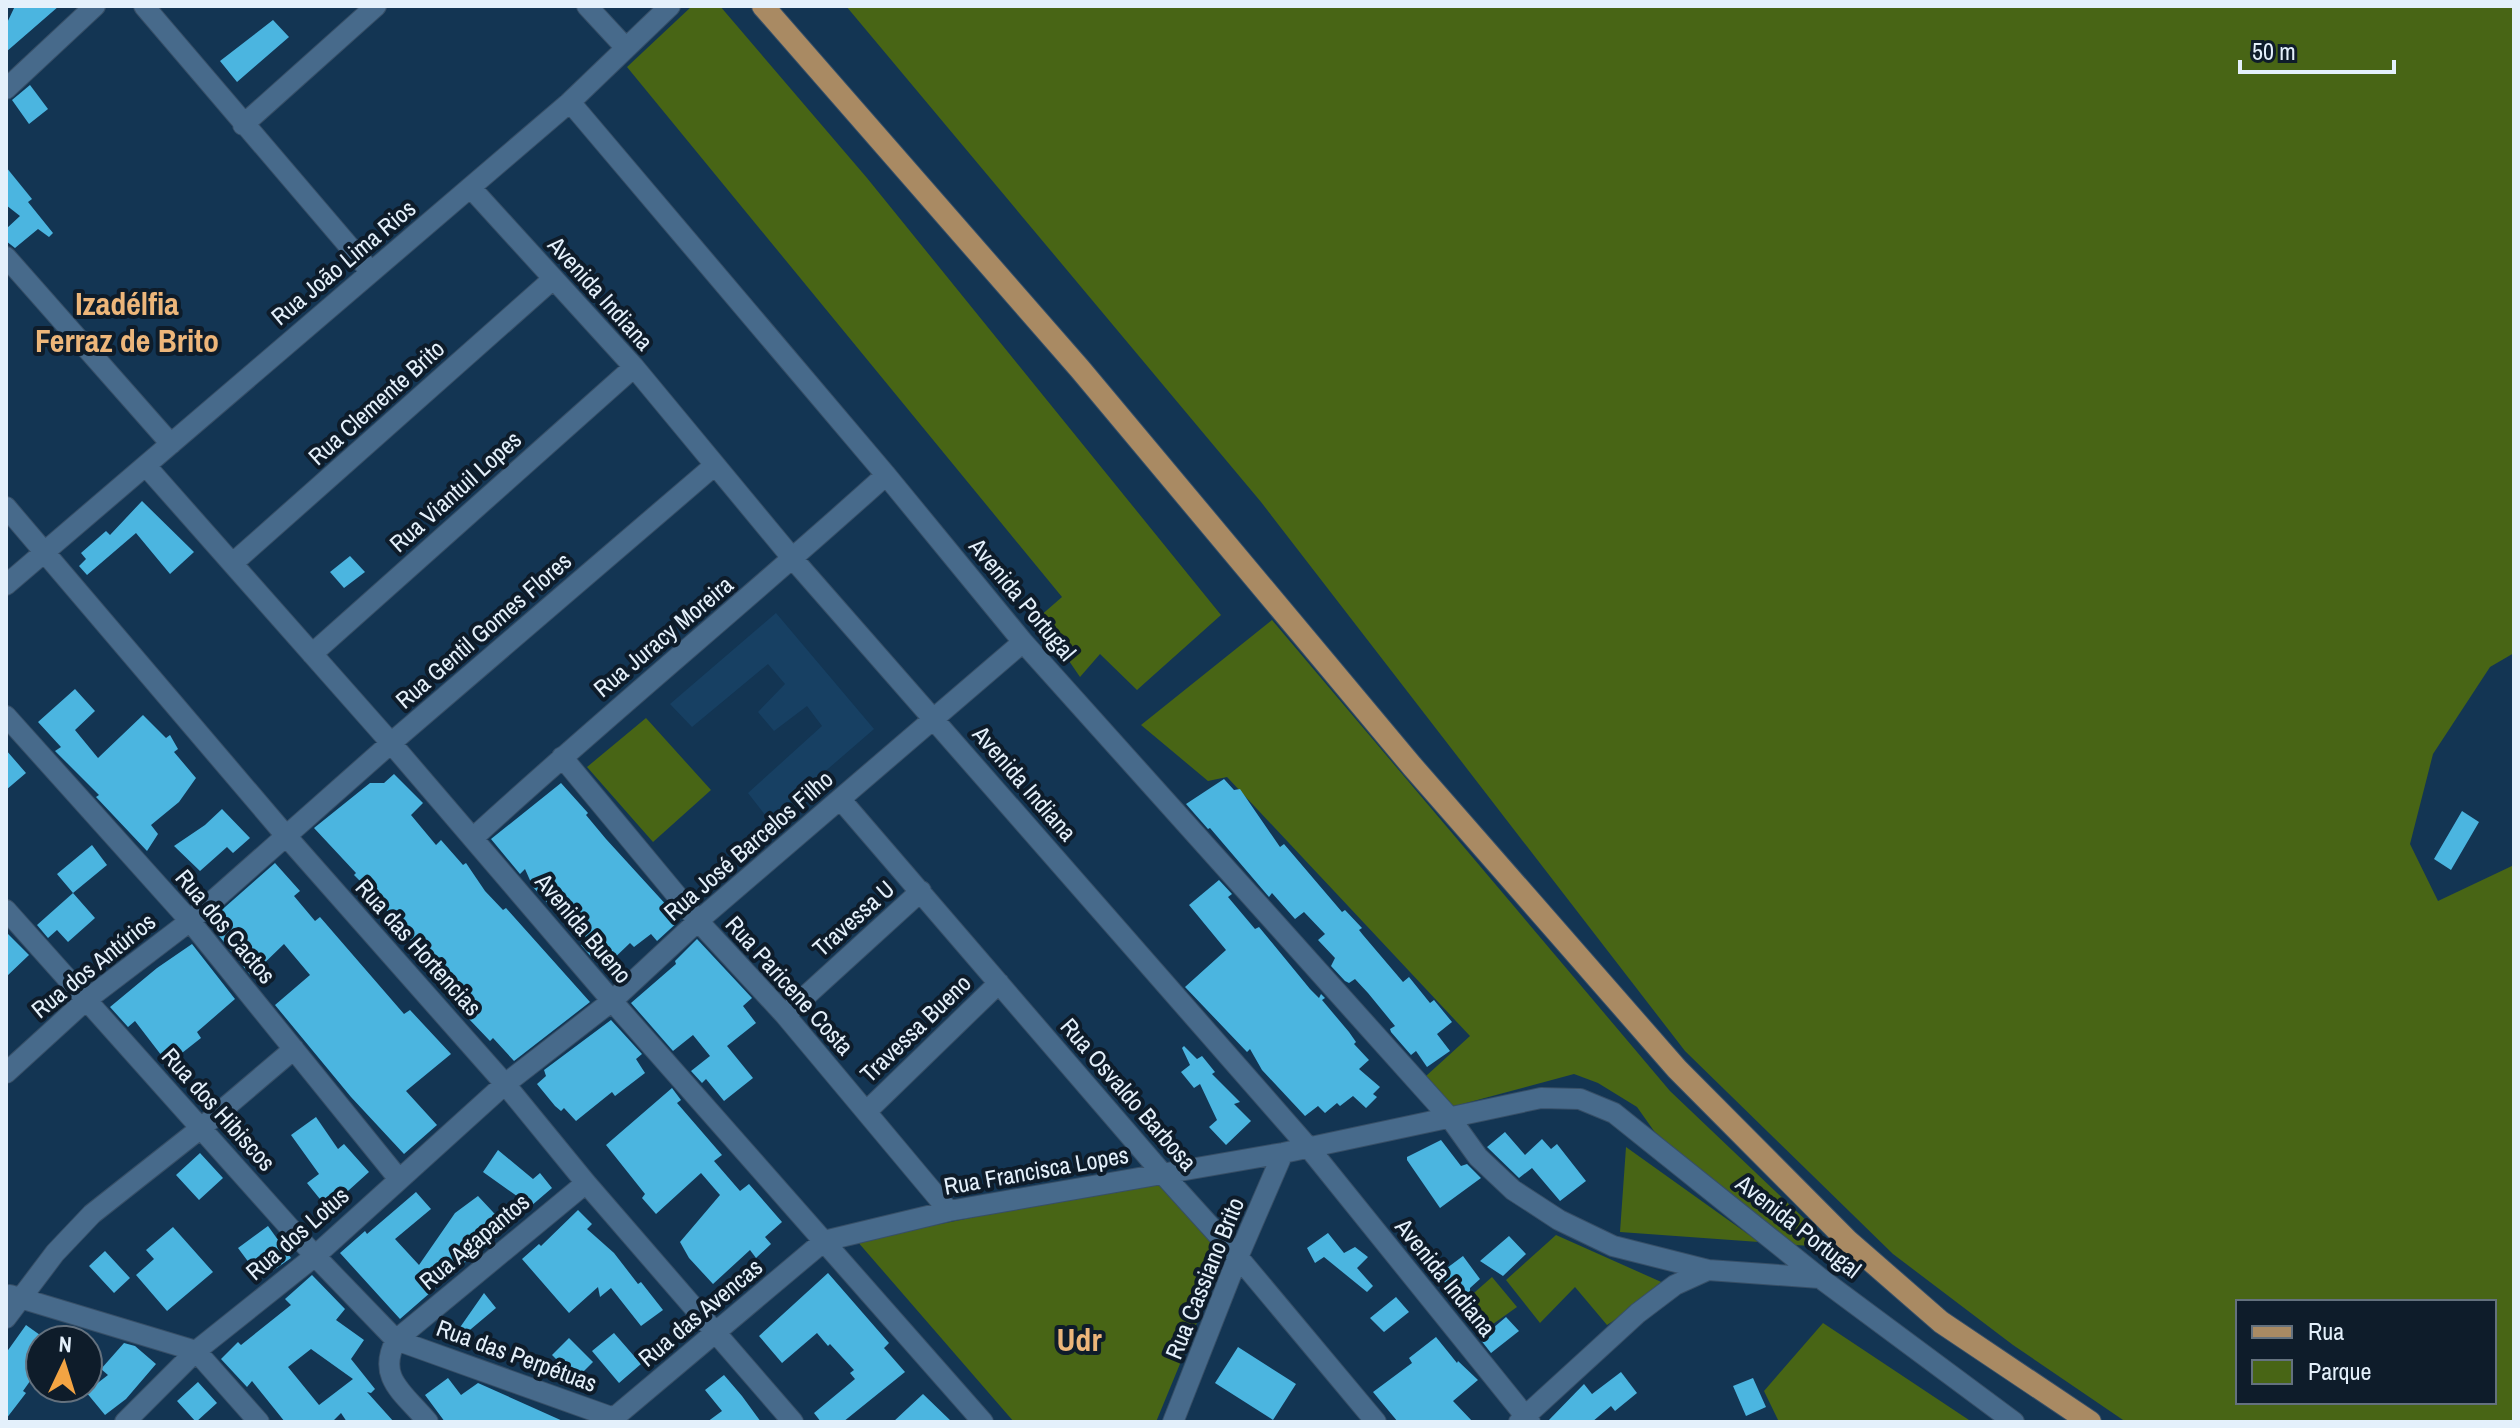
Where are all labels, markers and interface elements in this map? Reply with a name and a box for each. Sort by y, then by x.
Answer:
scale bar [2240,24,2394,74]
text: 50 m [2252,35,2296,67]
street label: Rua João Lima Rios [264,192,422,332]
street label: Avenida Indiana [541,228,661,357]
district label: Izadélfia Ferraz de Brito [35,282,219,362]
street label: Rua Clemente Brito [301,332,451,472]
street label: Rua Viantuil Lopes [382,423,528,559]
street label: Avenida Portugal [962,530,1084,667]
street label: Rua Gentil Gomes Flores [388,545,578,715]
street label: Rua Juracy Moreira [587,568,740,704]
street label: Avenida Indiana [965,718,1084,848]
street label: Rua José Barcelos Filho [657,763,839,927]
street label: Rua dos Cactos [169,862,283,990]
street label: Avenida Bueno [528,866,639,990]
street label: Rua das Hortencias [349,872,489,1022]
street label: Travessa U [805,873,901,963]
street label: Rua dos Antúrios [24,905,162,1025]
street label: Rua Paricene Costa [719,908,861,1062]
street label: Travessa Bueno [853,967,977,1089]
street label: Rua Osvaldo Barbosa [1054,1011,1204,1177]
street label: Rua dos Hibiscos [155,1041,283,1177]
street label: Rua Francisca Lopes [941,1138,1131,1202]
street label: Avenida Portugal [1729,1166,1868,1285]
street label: Rua dos Lotus [239,1179,355,1287]
street label: Rua Agapantos [412,1185,536,1297]
street label: Rua Cassiano Brito [1157,1192,1251,1364]
street label: Avenida Indiana [1388,1211,1503,1343]
street label: Rua das Avencas [631,1251,769,1373]
legend [2236,1300,2496,1404]
street label: Rua das Perpétuas [432,1311,602,1399]
text: Rua [2308,1315,2344,1347]
district label: Udr [1056,1318,1102,1361]
north arrow [24,1324,104,1404]
text: N [58,1329,73,1359]
text: Parque [2308,1355,2371,1387]

